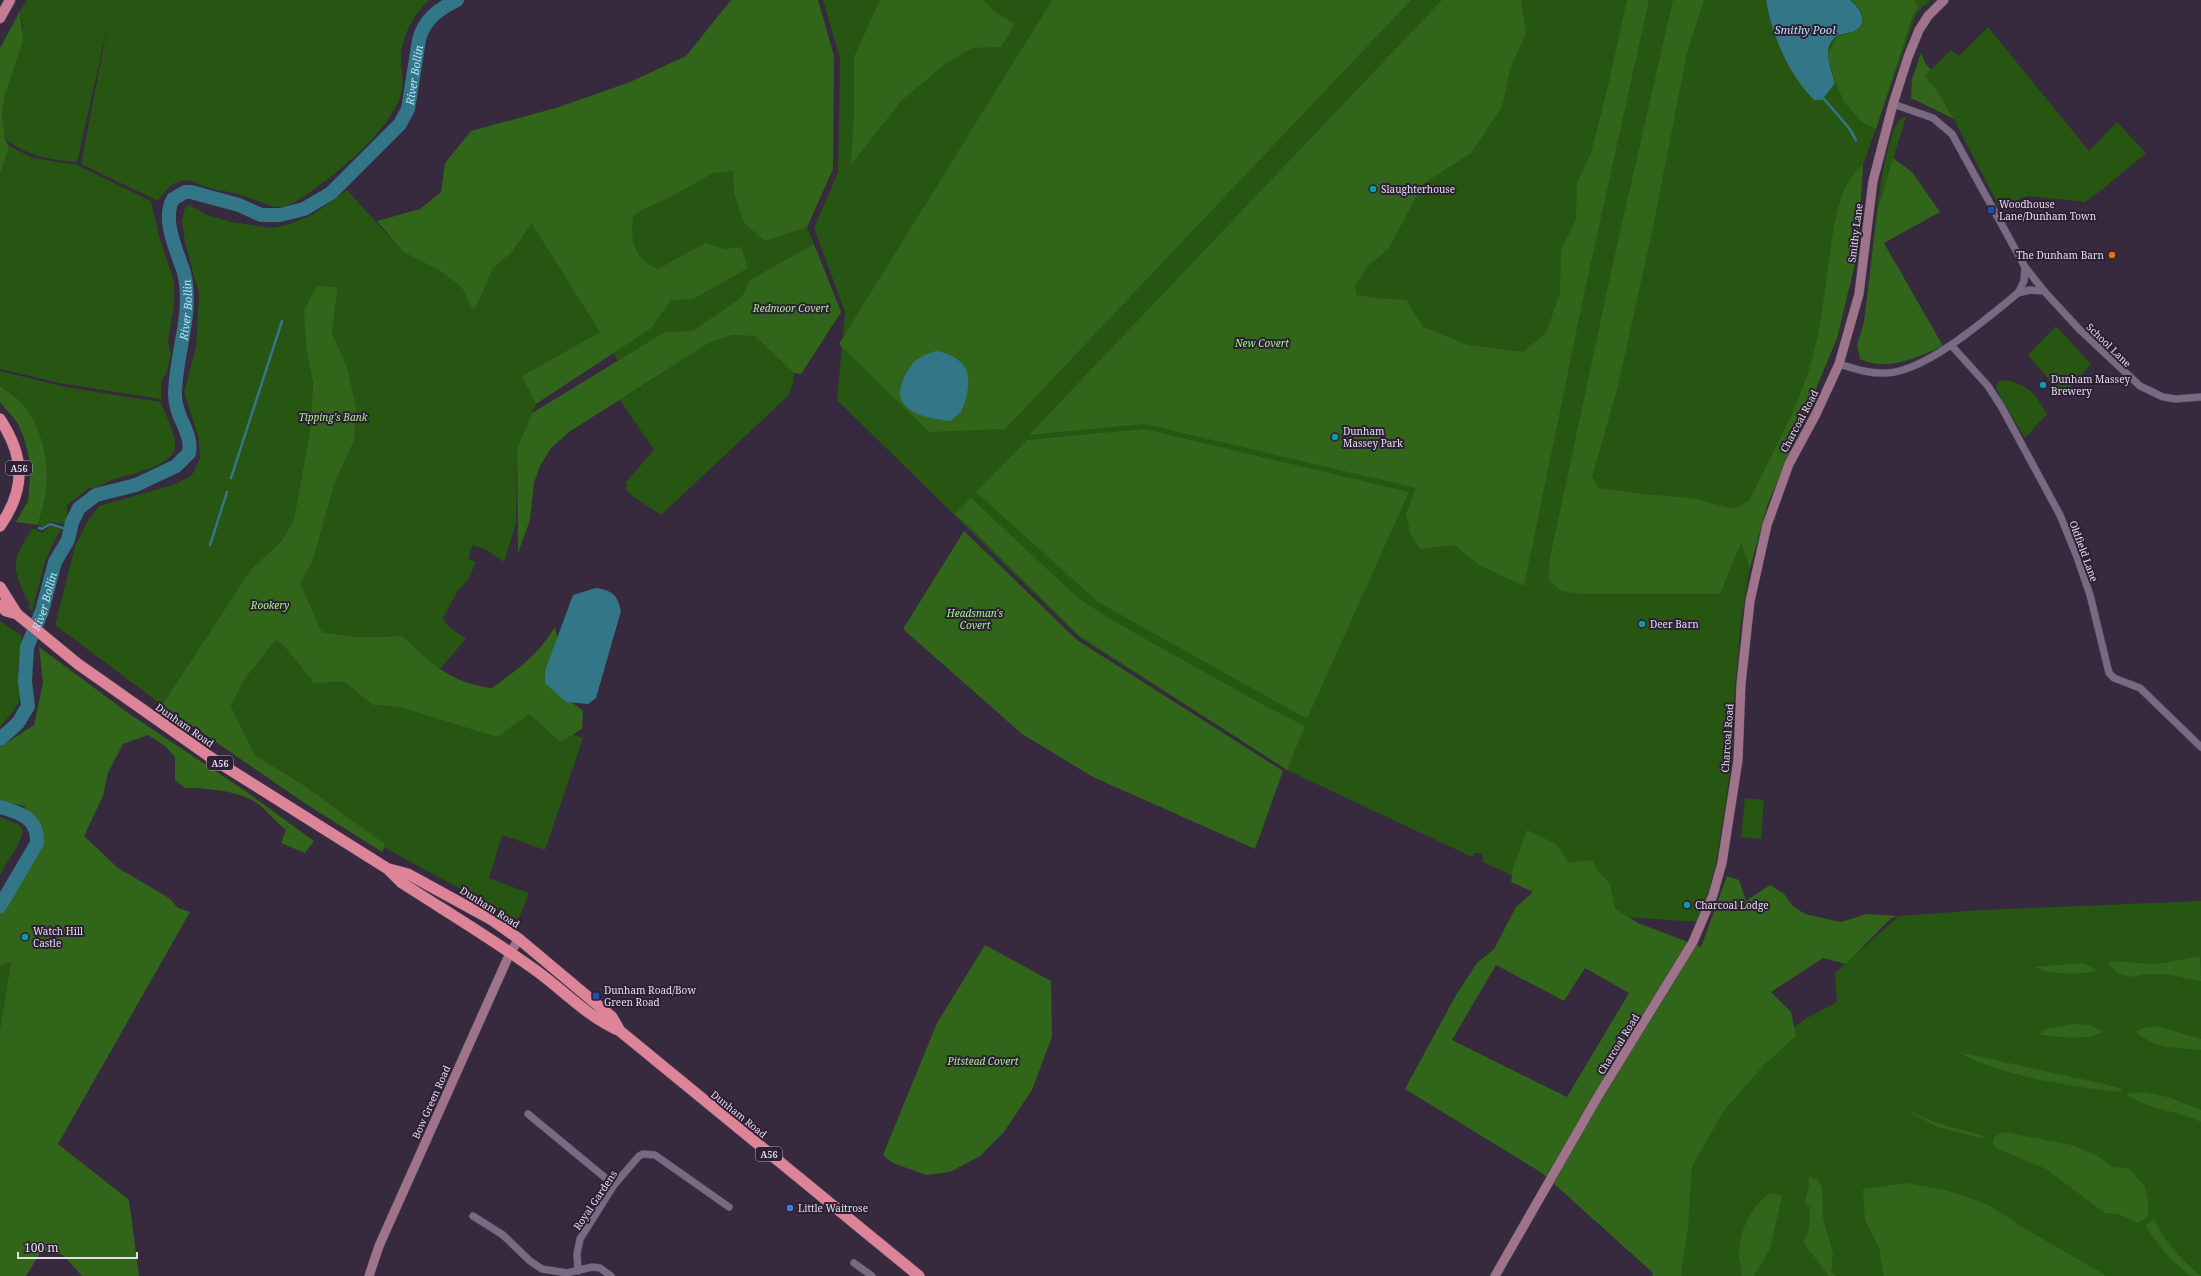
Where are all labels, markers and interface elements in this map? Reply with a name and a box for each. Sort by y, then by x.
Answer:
water label: Smithy Pool [1774,22,1836,37]
water label: River Bollin [401,44,426,107]
place label: Slaughterhouse [1381,182,1455,196]
marker: Slaughterhouse [1368,184,1378,194]
place label: Woodhouse Lane/Dunham Town [1999,197,2097,223]
street label: Smithy Lane [1844,203,1866,263]
marker: Woodhouse Lane/Dunham Town [1986,205,1996,215]
place label: The Dunham Barn [2016,248,2105,262]
marker: The Dunham Barn [2107,250,2117,260]
water label: River Bollin [175,279,194,342]
park label: Redmoor Covert [752,301,829,315]
street label: School Lane [2083,320,2135,370]
park label: New Covert [1234,336,1289,350]
place label: Dunham Massey Brewery [2051,372,2130,398]
marker: Dunham Massey Brewery [2038,380,2048,390]
street label: Charcoal Road [1777,387,1821,455]
park label: Tipping's Bank [299,410,368,424]
place label: Dunham Massey Park [1343,424,1403,450]
marker: Dunham Massey Park [1330,432,1340,442]
road number: A56 [6,461,32,475]
street label: Oldfield Lane [2066,518,2102,584]
water label: River Bollin [27,570,60,633]
park label: Rookery [250,598,289,612]
park label: Headsman's Covert [946,606,1003,632]
place label: Deer Barn [1650,617,1699,631]
marker: Deer Barn [1637,619,1647,629]
street label: Dunham Road [153,700,217,750]
street label: Charcoal Road [1718,703,1736,773]
road number: A56 [207,756,233,770]
street label: Dunham Road [457,883,523,931]
place label: Charcoal Lodge [1695,898,1769,912]
marker: Charcoal Lodge [1682,900,1692,910]
place label: Watch Hill Castle [33,924,83,950]
marker: Watch Hill Castle [20,932,30,942]
place label: Dunham Road/Bow Green Road [604,983,696,1009]
marker: Dunham Road/Bow Green Road [591,991,601,1001]
street label: Charcoal Road [1594,1011,1642,1077]
park label: Pitstead Covert [946,1054,1019,1068]
street label: Bow Green Road [408,1063,454,1141]
street label: Dunham Road [708,1087,770,1141]
road number: A56 [756,1147,782,1161]
street label: Royal Gardens [570,1167,620,1233]
place label: Little Waitrose [798,1201,868,1215]
marker: Little Waitrose [785,1203,795,1213]
scale bar [18,1234,137,1260]
text: 100 m [24,1239,59,1256]

